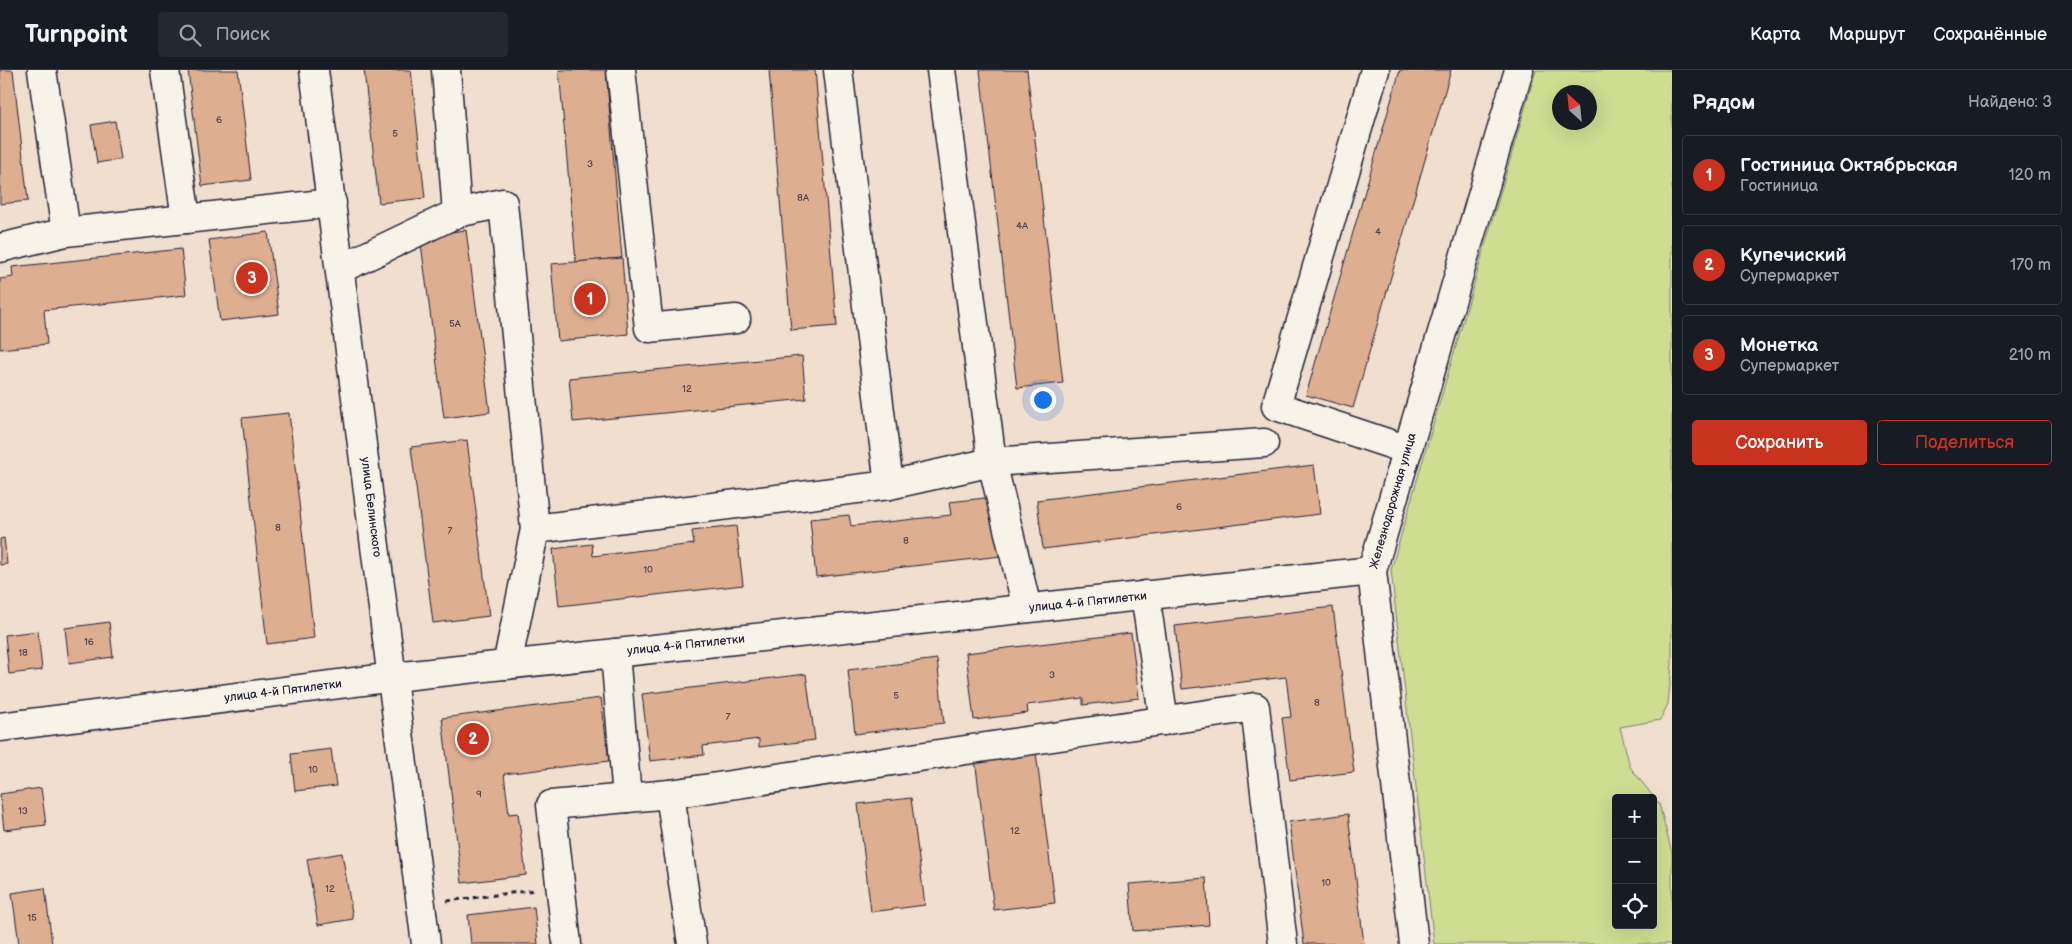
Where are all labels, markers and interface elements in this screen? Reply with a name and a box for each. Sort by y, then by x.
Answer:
search box [158,12,508,57]
text: Turnpoint [25,20,128,49]
icon: search [176,21,204,49]
text: Поиск [216,23,270,46]
text: Карта [1750,24,1801,45]
text: Маршрут [1829,24,1905,45]
text: Сохранённые [1933,24,2047,45]
north arrow [1552,85,1597,130]
text: Рядом [1692,90,1755,115]
text: Найдено: 3 [1968,93,2052,112]
house number: 6 [216,114,222,126]
house number: 5 [392,128,398,140]
text: Гостиница Октябрьская [1740,154,1958,177]
house number: 3 [587,158,593,170]
text: 1 [1706,166,1712,185]
text: 120 m [2008,166,2051,185]
text: Гостиница [1740,177,1818,196]
house number: 8А [797,192,810,204]
house number: 4А [1016,220,1029,232]
house number: 4 [1375,226,1381,238]
text: Купечиский [1740,244,1846,267]
text: 2 [1704,256,1714,275]
text: 170 m [2010,256,2051,275]
pin: 3 [236,259,268,297]
text: Супермаркет [1740,267,1839,286]
pin: 1 [574,280,606,318]
house number: 5А [449,318,462,330]
text: Монетка [1740,334,1818,357]
text: 3 [1704,346,1714,365]
text: 210 m [2009,346,2051,365]
text: Супермаркет [1740,357,1839,376]
house number: 12 [682,383,692,395]
your location [1030,387,1056,413]
button: Сохранить [1692,420,1867,465]
button: Поделиться [1877,420,2052,465]
street label: Железнодорожная улица [1366,431,1420,571]
street label: улица Белинского [357,456,385,558]
house number: 6 [1176,501,1182,513]
house number: 8 [275,522,281,534]
house number: 7 [448,525,453,537]
house number: 8 [903,535,909,547]
house number: 10 [643,564,653,576]
street label: улица 4-й Пятилетки [1028,588,1148,616]
street label: улица 4-й Пятилетки [626,631,746,659]
house number: 16 [84,636,94,648]
house number: 18 [18,647,28,659]
house number: 3 [1049,669,1055,681]
street label: улица 4-й Пятилетки [223,676,343,706]
house number: 5 [893,690,899,702]
house number: 8 [1314,697,1320,709]
house number: 7 [726,711,731,723]
pin: 2 [457,720,489,758]
house number: 10 [308,764,318,776]
house number: 9 [476,788,482,800]
map controls [1612,794,1657,929]
button: + [1612,794,1657,839]
house number: 13 [18,805,28,817]
house number: 12 [1010,825,1020,837]
button: − [1612,839,1657,884]
house number: 10 [1321,877,1331,889]
house number: 12 [325,883,335,895]
button: locate [1612,884,1657,929]
house number: 15 [27,912,37,924]

